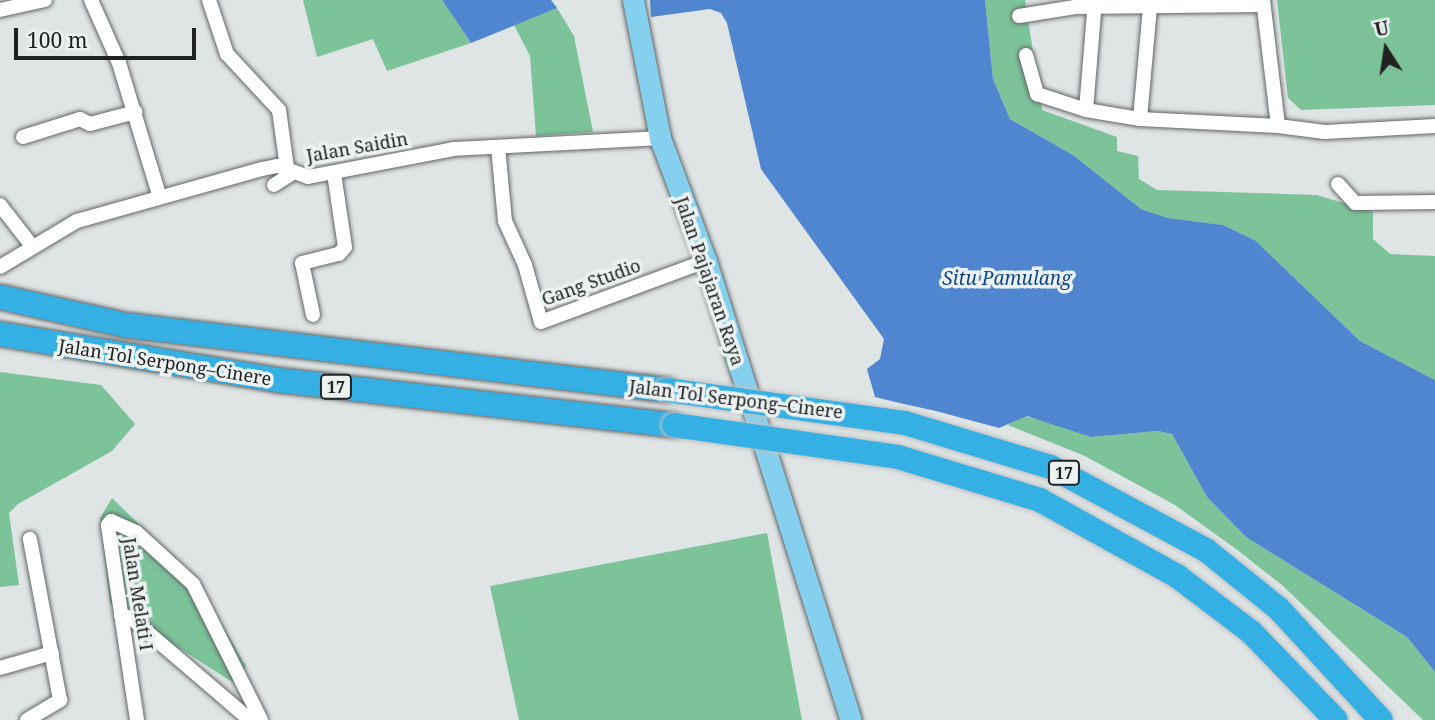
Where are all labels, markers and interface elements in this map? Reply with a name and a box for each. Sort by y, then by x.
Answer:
scale bar [18,14,200,58]
north arrow [1351,14,1421,84]
text: U [1372,14,1391,43]
text: 100 m [27,26,88,54]
street label: Jalan Saidin [305,127,409,167]
street label: Jalan Pajajaran Raya [671,194,749,368]
street label: Gang Studio [539,254,643,310]
water label: Situ Pamulang [942,268,1072,290]
street label: Jalan Tol Serpong–Cinere [57,335,273,389]
road number: 17 [318,374,354,400]
street label: Jalan Tol Serpong–Cinere [628,375,844,423]
road number: 17 [1046,460,1082,486]
street label: Jalan Melati I [118,536,158,652]

